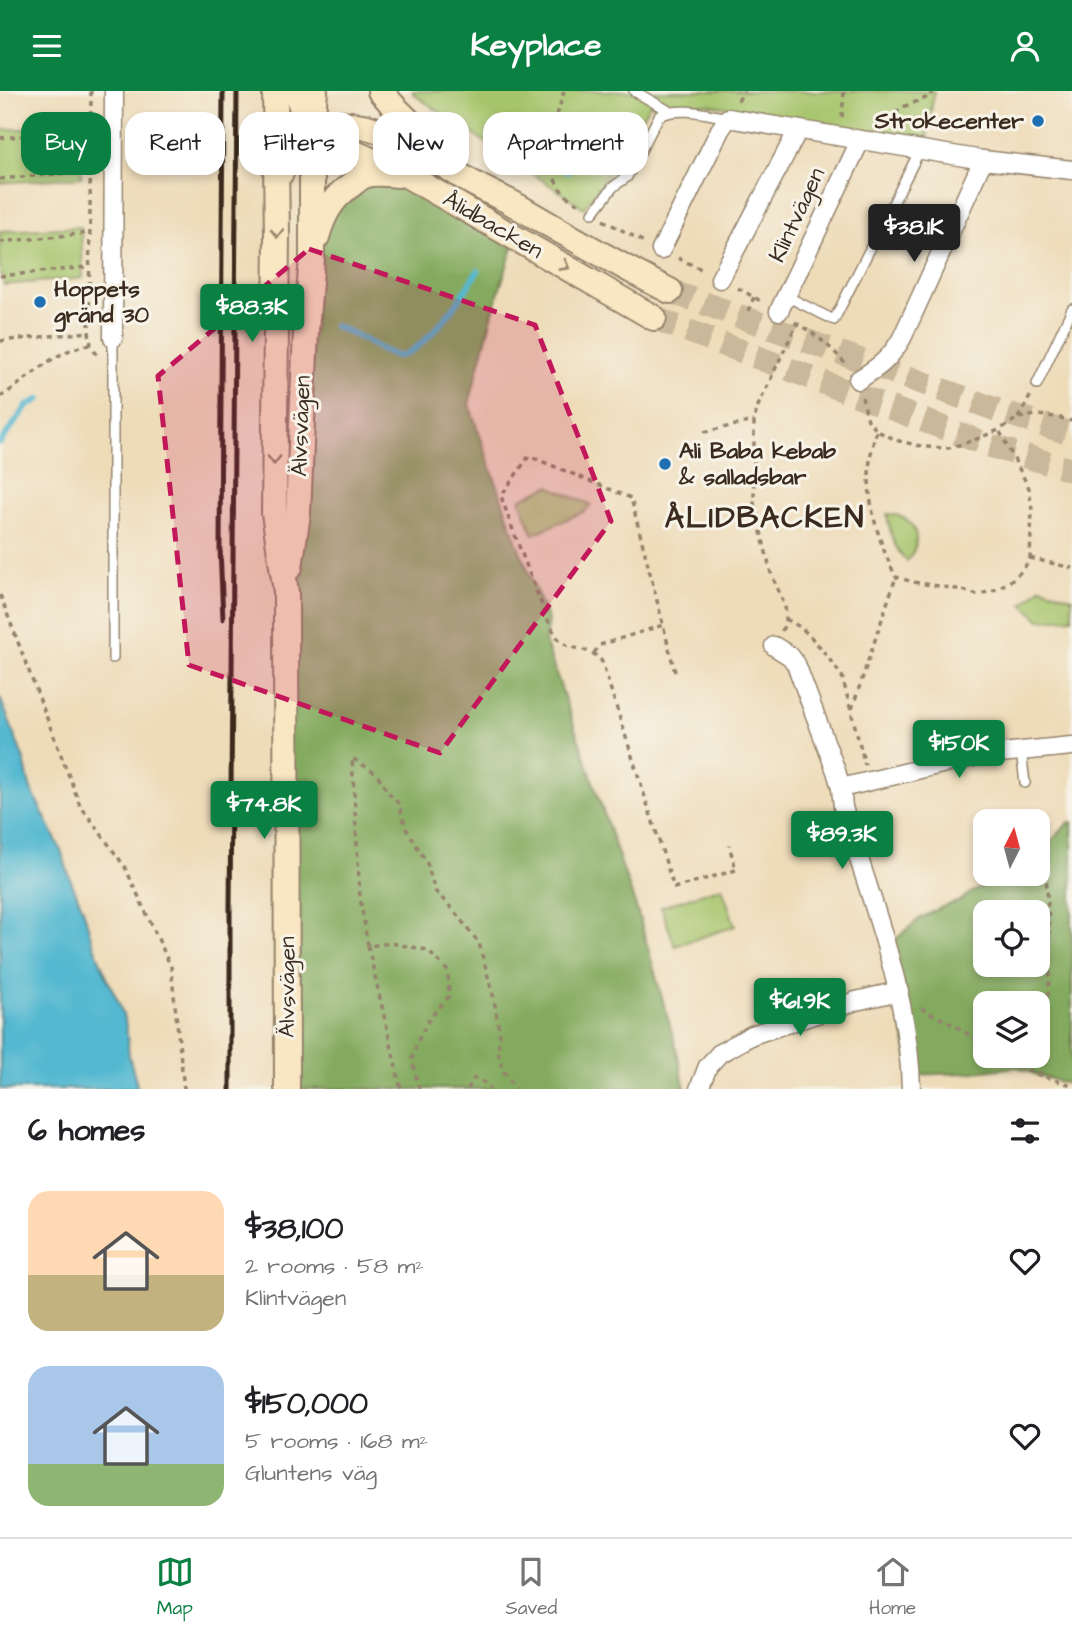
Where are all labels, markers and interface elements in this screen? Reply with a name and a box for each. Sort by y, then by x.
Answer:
text: Keyplace [471,23,601,68]
icon: menu [28,27,66,65]
icon: person [1006,27,1044,65]
place label: Strokecenter [874,105,1024,137]
chip: Buy [21,112,111,175]
chip: Rent [125,112,225,175]
chip: Filters [239,112,359,175]
chip: New [373,112,469,175]
chip: Apartment [483,112,648,175]
marker: Strokecenter [1030,113,1046,129]
street label: Klintvägen [761,162,834,268]
street label: Ålidbacken [437,183,549,267]
pin: $38.1K [857,205,971,264]
text: $38.1K [884,211,944,243]
one-way arrow [269,228,285,238]
one-way arrow [557,258,570,271]
place label: Hoppets gränd 30 [54,273,149,332]
pin: $88.3K [195,285,309,344]
text: $88.3K [216,291,288,323]
marker: Hoppets gränd 30 [32,294,48,310]
street label: Älvsvägen [283,375,320,477]
place label: Ali Baba kebab & salladsbar [678,435,836,493]
one-way arrow [266,455,282,466]
marker: Ali Baba kebab & salladsbar [657,456,673,472]
district label: ÅLIDBACKEN [665,497,865,539]
pin: $150K [910,721,1008,780]
text: $150K [929,727,989,759]
pin: $74.8K [207,781,321,841]
text: $74.8K [227,788,301,820]
north arrow [973,809,1050,885]
map controls [973,809,1050,1068]
pin: $89.3K [785,811,899,871]
text: $89.3K [807,818,877,850]
button: locate [973,900,1050,977]
street label: Älvsvägen [271,936,304,1038]
pin: $61.9K [743,979,857,1038]
text: $61.9K [770,985,830,1017]
button: layers [973,991,1050,1068]
text: 6 homes [28,1110,145,1152]
icon: filters [1006,1112,1044,1150]
text: $38,100 [245,1208,343,1250]
icon: home [84,1219,168,1303]
icon: heart [1006,1242,1044,1280]
text: 2 rooms · 58 m² [245,1250,424,1282]
text: Klintvägen [245,1282,346,1314]
text: $150,000 [245,1383,368,1425]
icon: home [84,1394,168,1478]
icon: heart [1006,1417,1044,1455]
text: 5 rooms · 168 m² [245,1425,428,1457]
text: Gluntens väg [245,1457,377,1489]
tab: Map [156,1553,194,1622]
tab: Saved [505,1553,557,1622]
tab: Home [869,1553,916,1622]

